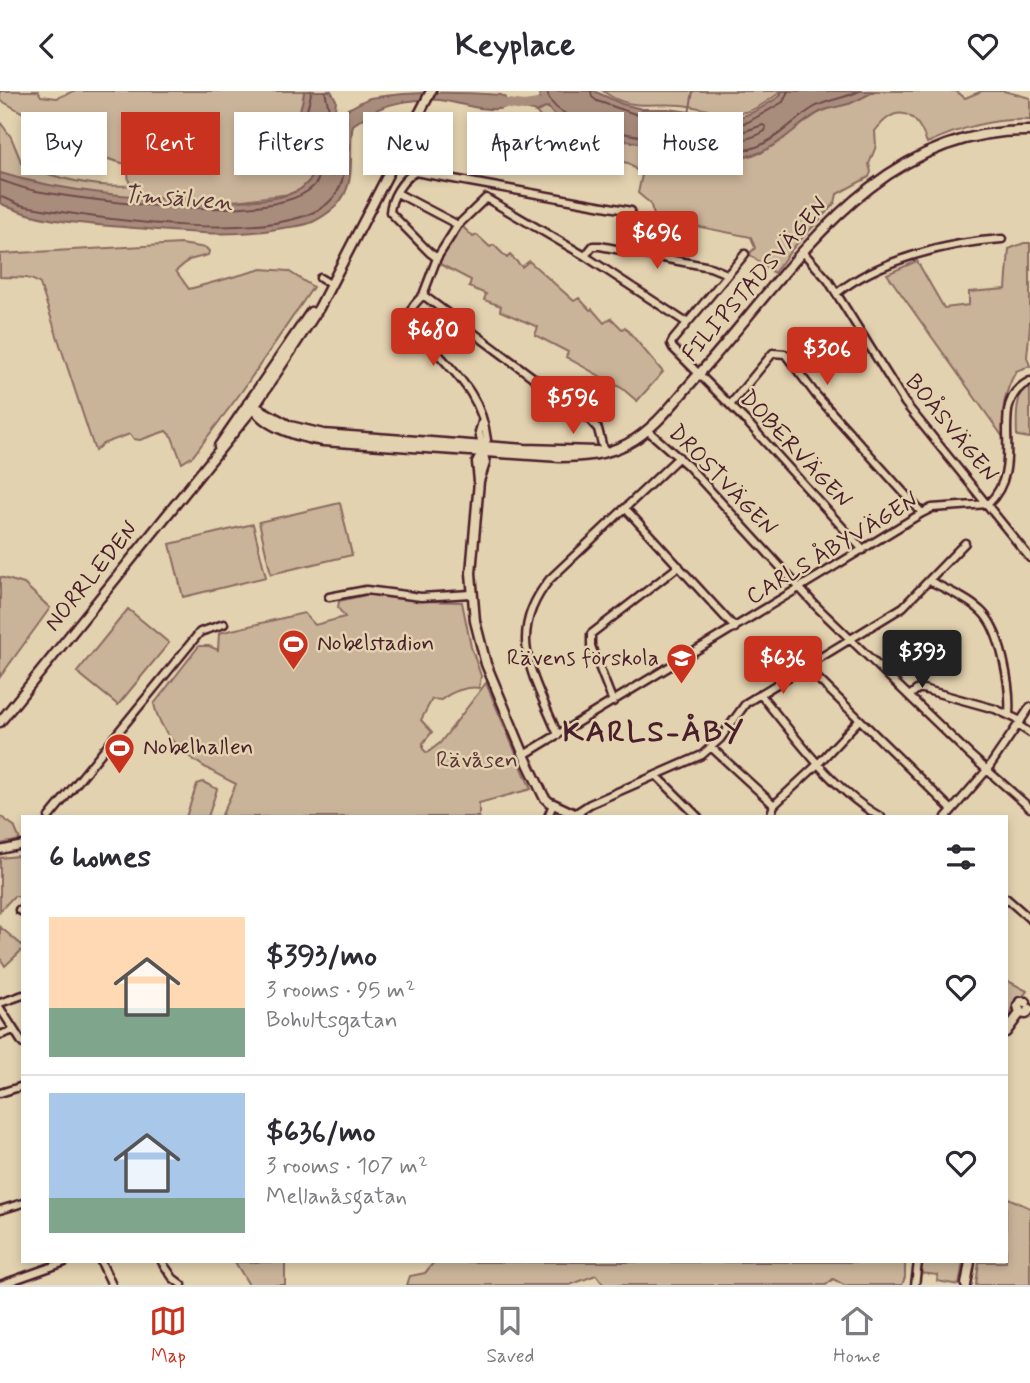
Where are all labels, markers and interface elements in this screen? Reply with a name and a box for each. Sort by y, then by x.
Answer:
text: Keyplace [455,25,575,67]
icon: back [28,27,66,65]
icon: heart [964,27,1002,65]
chip: Buy [21,112,107,175]
chip: Rent [121,112,220,175]
chip: Filters [234,112,349,175]
chip: New [363,112,453,175]
chip: Apartment [467,112,624,175]
chip: House [638,112,743,175]
water label: Timsälven [122,180,234,218]
street label: FILIPSTADSVÄGEN [676,191,836,369]
pin: $696 [616,211,698,271]
text: $696 [632,219,682,249]
pin: $680 [392,309,474,368]
text: $680 [407,316,459,346]
pin: $306 [786,327,868,387]
text: $306 [803,335,851,365]
street label: BOÅSVÄGEN [898,368,1004,490]
pin: $596 [532,377,614,436]
text: $596 [547,384,599,414]
street label: DOBERVÄGEN [732,384,858,516]
street label: DROSTVÄGEN [661,419,783,543]
street label: CARLS ÅBYVÄGEN [741,486,925,612]
street label: NORRLEDEN [38,516,146,638]
sports icon: Nobelstadion [277,627,311,671]
place label: Nobelstadion [317,629,434,659]
pin: $393 [881,631,963,690]
pin: $636 [742,637,824,696]
text: $393 [898,638,946,668]
school or university icon: Rävens förskola [665,642,699,686]
place label: Rävens förskola [507,644,659,674]
text: $636 [760,644,806,674]
district label: KARLS-ÅBY [563,713,745,752]
sports icon: Nobelhallen [103,731,137,775]
place label: Nobelhallen [143,733,254,763]
park label: Rävåsen [436,746,518,776]
text: 6 homes [49,838,151,877]
icon: filters [942,838,980,876]
text: $393/mo [266,937,377,976]
icon: home [105,945,189,1029]
icon: heart [942,968,980,1006]
text: 3 rooms · 95 m² [266,976,415,1006]
text: Bohultsgatan [266,1006,398,1036]
text: $636/mo [266,1113,376,1152]
icon: home [105,1121,189,1205]
icon: heart [942,1144,980,1182]
text: 3 rooms · 107 m² [266,1152,428,1182]
text: Mellanåsgatan [266,1182,407,1212]
tab: Map [149,1302,187,1369]
tab: Saved [486,1302,534,1369]
tab: Home [833,1302,881,1369]

